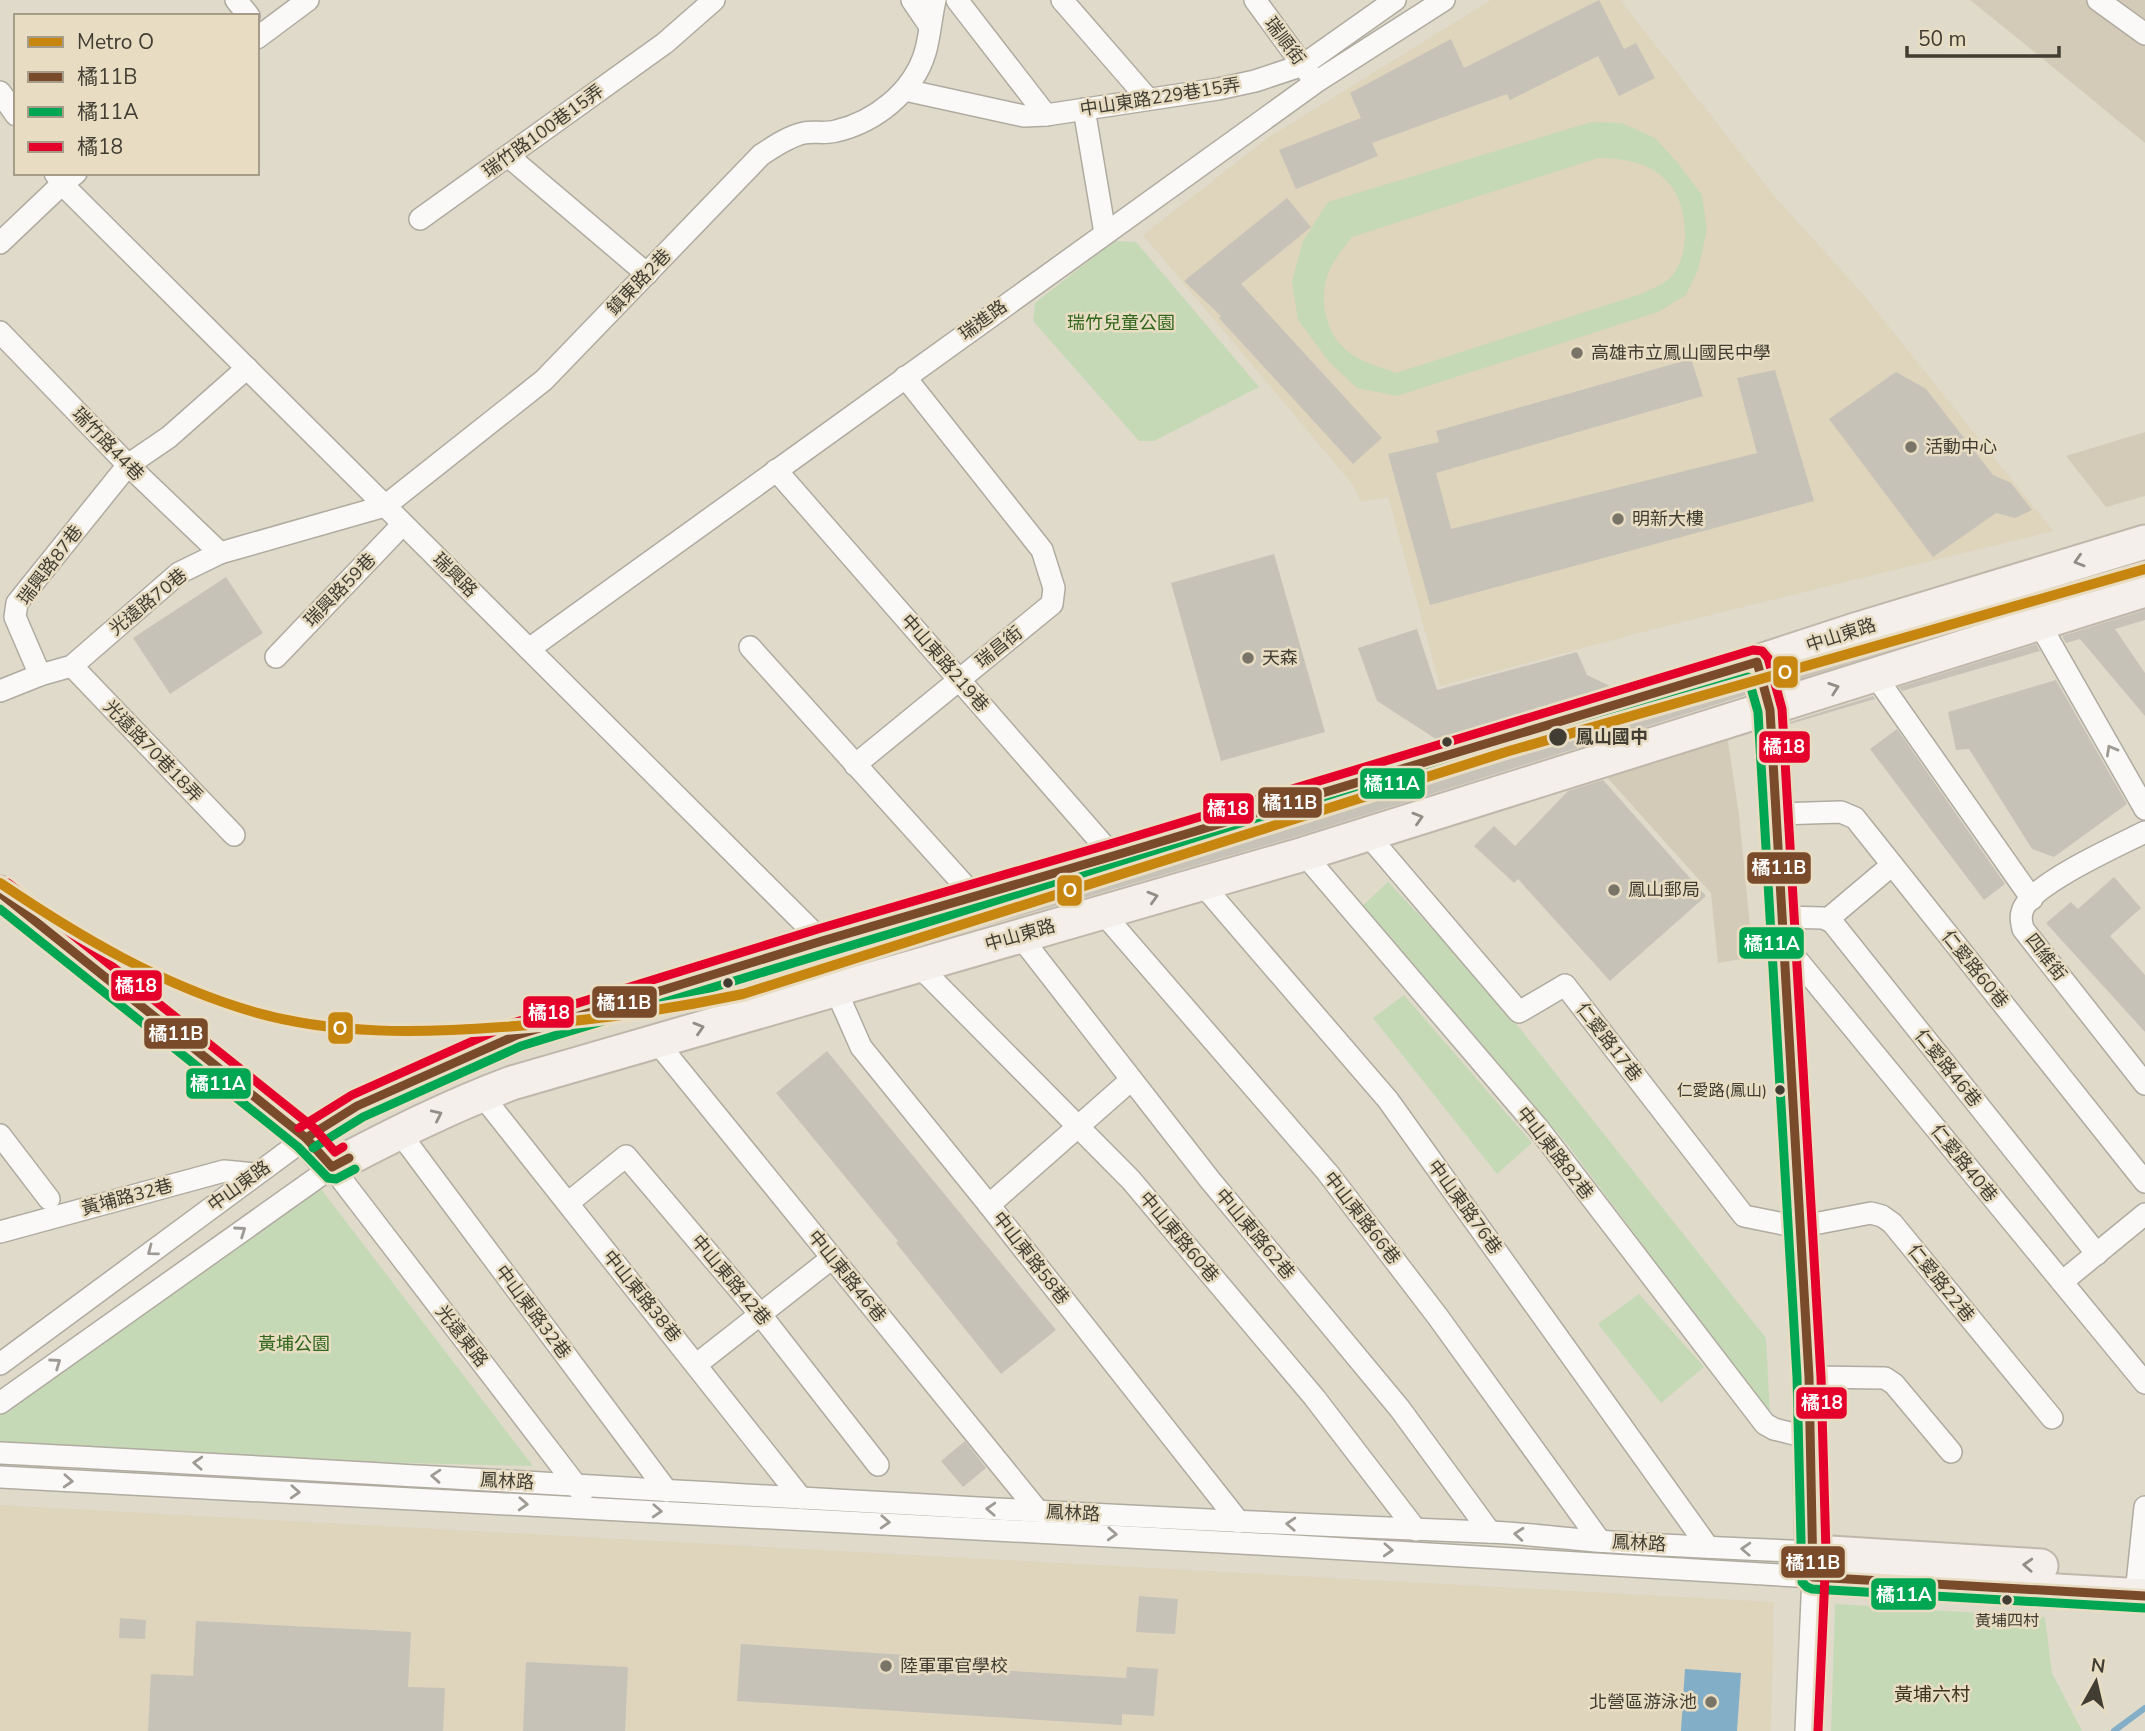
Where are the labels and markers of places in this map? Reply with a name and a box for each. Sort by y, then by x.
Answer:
place label: 高雄市立鳳山國民中學 [1591,341,1771,365]
marker: 高雄市立鳳山國民中學 [1569,345,1585,361]
place label: 活動中心 [1925,435,1997,459]
marker: 活動中心 [1903,439,1919,455]
place label: 明新大樓 [1632,507,1704,531]
marker: 明新大樓 [1610,511,1626,527]
place label: 天森 [1262,646,1298,670]
marker: 天森 [1240,650,1256,666]
place label: 鳳山國中 [1576,725,1648,749]
marker: 鳳山國中 [1547,726,1569,748]
unlabelled marker [1440,735,1454,749]
place label: 鳳山郵局 [1628,878,1700,902]
marker: 鳳山郵局 [1606,882,1622,898]
unlabelled marker [721,976,735,990]
place label: 仁愛路(鳳山) [1677,1080,1767,1102]
marker: 仁愛路(鳳山) [1773,1083,1787,1097]
marker: 黃埔四村 [2000,1593,2014,1607]
place label: 黃埔四村 [1975,1610,2039,1632]
place label: 陸軍軍官學校 [900,1654,1008,1678]
marker: 陸軍軍官學校 [878,1658,894,1674]
place label: 北營區游泳池 [1589,1690,1697,1714]
marker: 北營區游泳池 [1703,1694,1719,1710]

